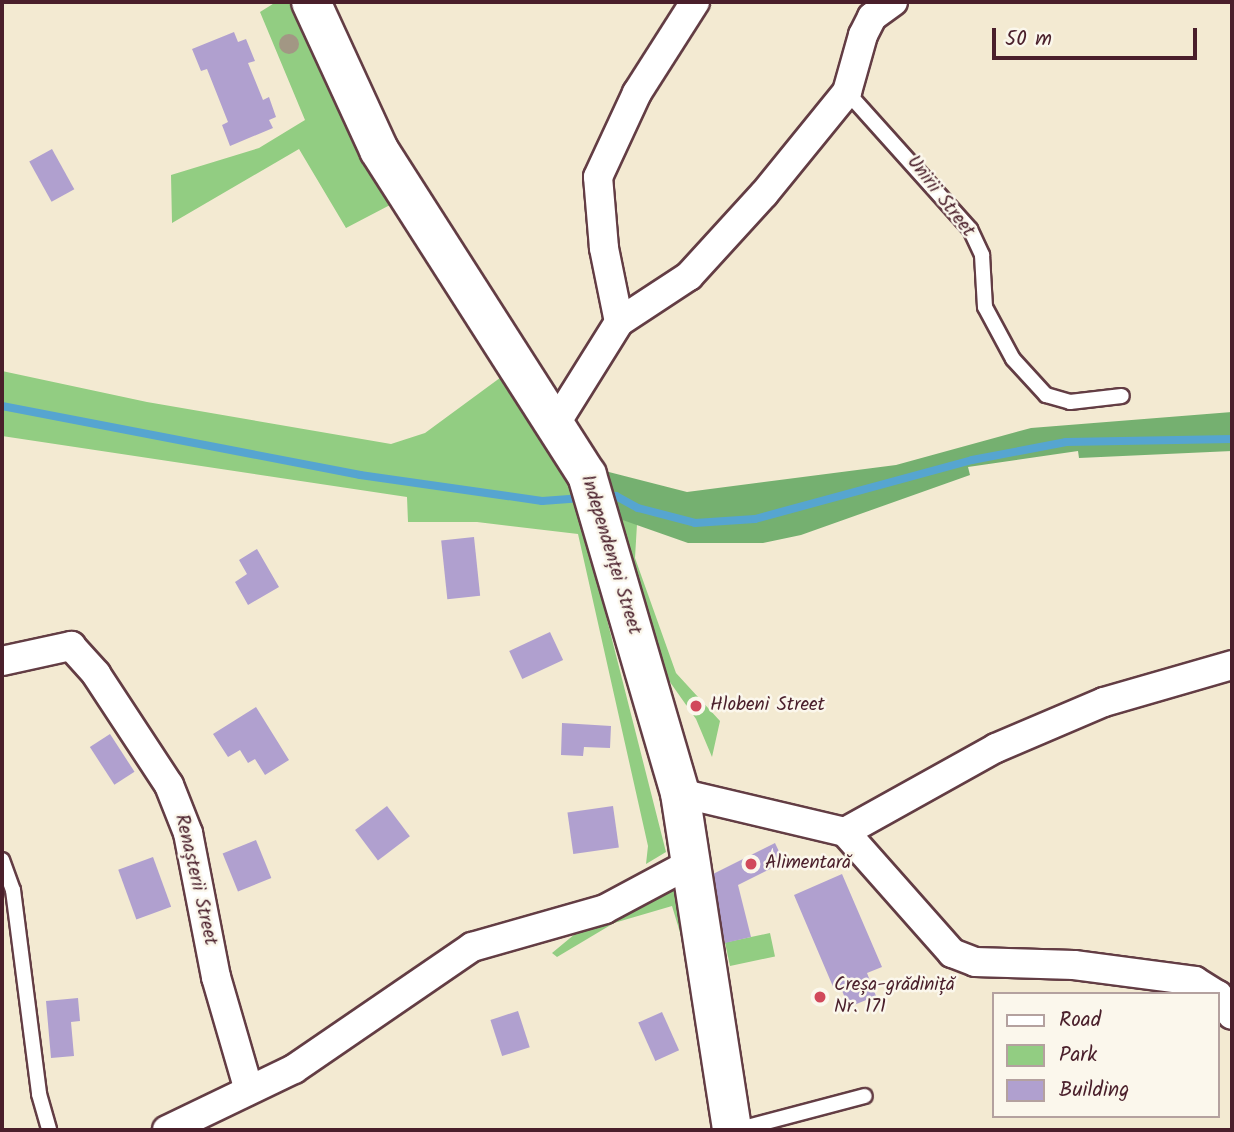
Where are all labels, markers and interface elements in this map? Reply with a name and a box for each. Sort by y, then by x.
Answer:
scale bar [996,14,1201,58]
text: 50 m [1005,23,1052,56]
street label: Unirii Street [901,152,979,242]
street label: Independenței Street [575,472,645,638]
place label: Hlobeni Street [710,695,825,717]
marker: Hlobeni Street [688,698,704,714]
street label: Renașterii Street [169,812,221,948]
place label: Alimentară [765,853,851,875]
marker: Alimentară [743,856,759,872]
place label: Creșa-grădiniță Nr. 171 [834,975,955,1019]
marker: Creșa-grădiniță Nr. 171 [812,989,828,1005]
legend [992,992,1220,1118]
text: Road [1059,1004,1101,1037]
text: Park [1059,1039,1097,1072]
text: Building [1059,1074,1129,1107]

